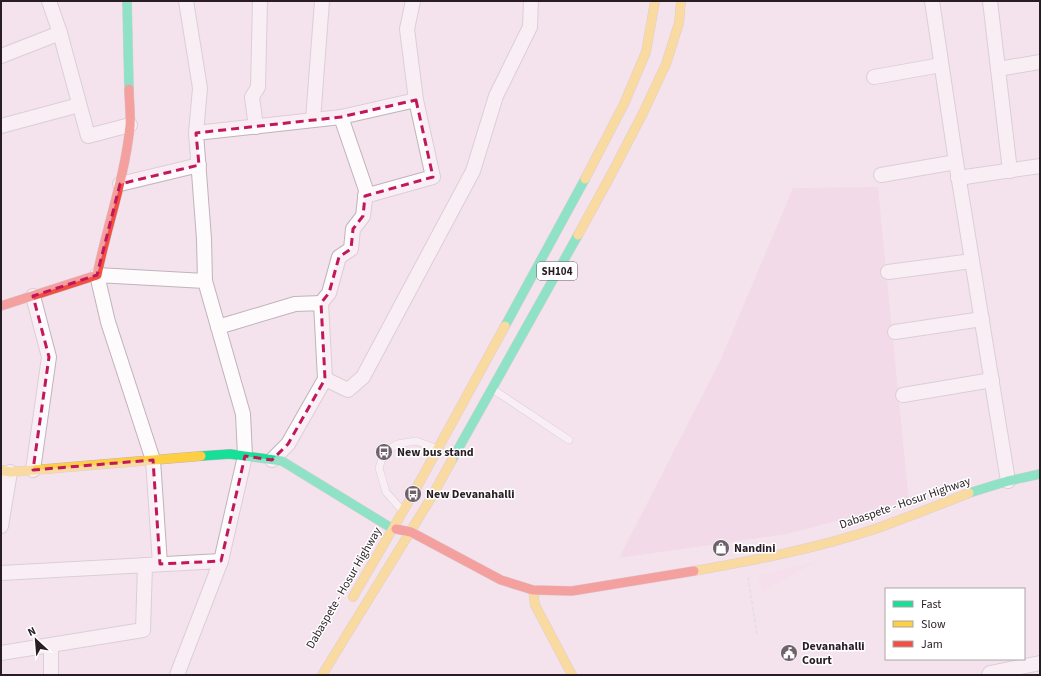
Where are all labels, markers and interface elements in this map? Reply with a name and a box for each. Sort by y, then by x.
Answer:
road number: SH104 [537,262,577,280]
bus stop icon: New bus stand [374,442,394,462]
place label: New bus stand [397,444,474,461]
street label: Dabaspete - Hosur Highway [837,472,973,533]
bus stop icon: New Devanahalli [403,484,423,504]
place label: New Devanahalli [426,486,515,503]
street label: Dabaspete - Hosur Highway [302,524,386,652]
shop icon: Nandini [711,538,731,558]
place label: Nandini [734,540,776,557]
legend [885,588,1025,660]
text: Fast [921,596,941,613]
text: Slow [921,616,946,633]
north arrow [16,620,56,660]
text: N [25,623,38,640]
text: Jam [921,636,943,653]
place label: Devanahalli Court [802,638,865,669]
public building icon: Devanahalli Court [779,643,799,663]

